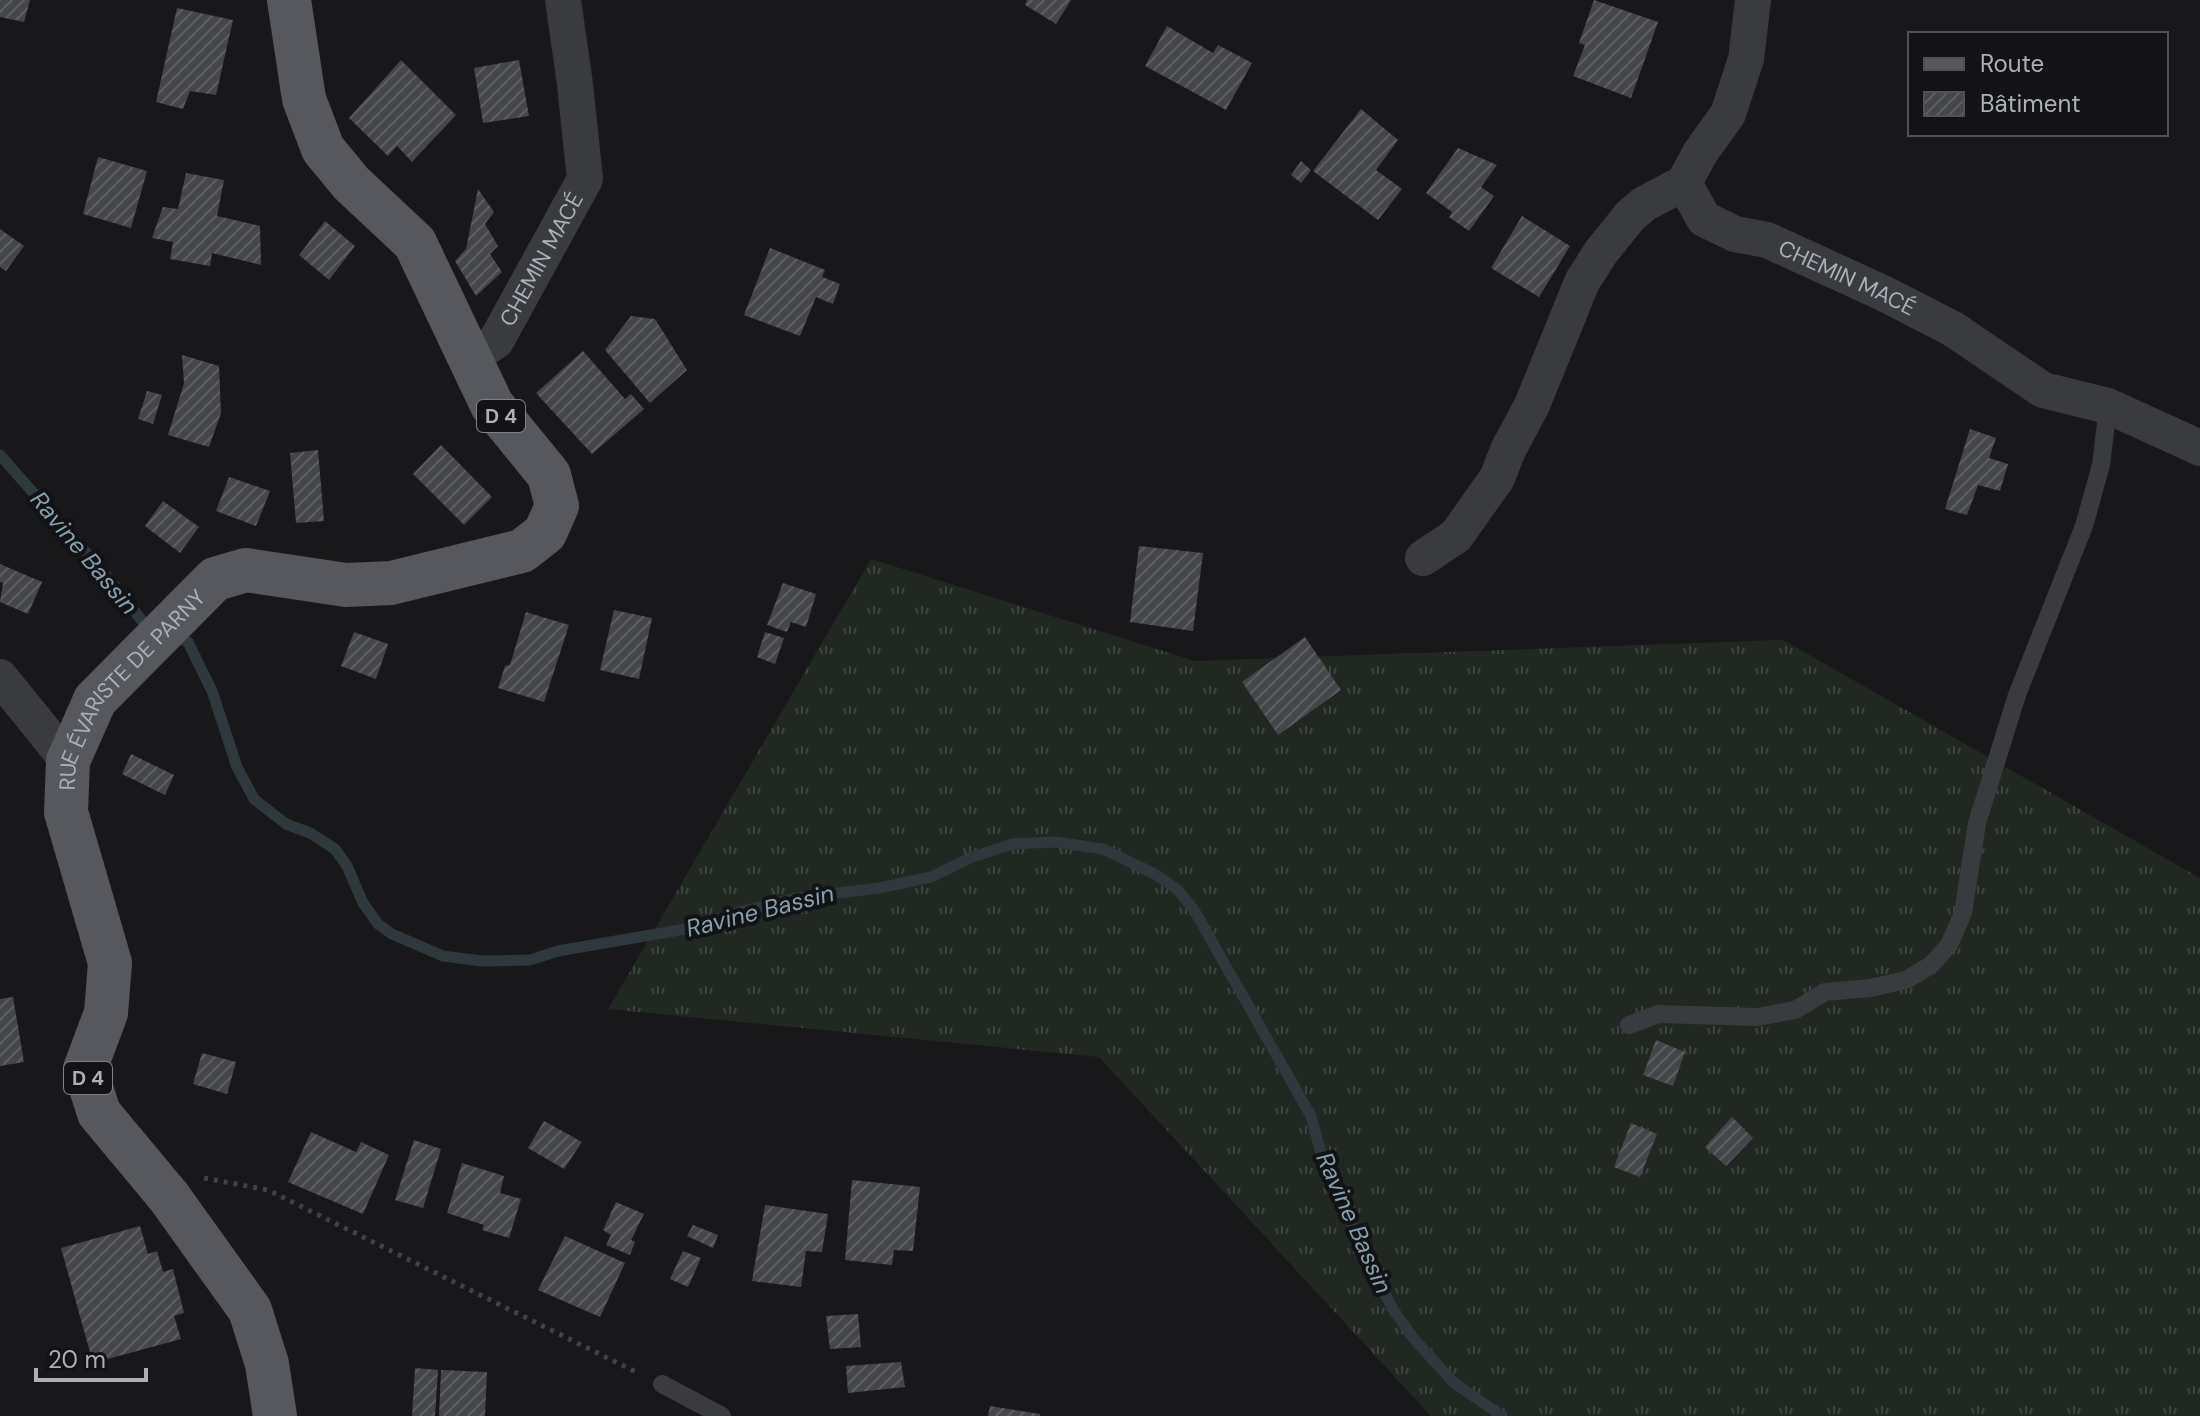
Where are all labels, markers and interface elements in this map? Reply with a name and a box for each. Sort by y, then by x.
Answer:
legend [1908,32,2168,136]
text: Route [1980,48,2044,79]
text: Bâtiment [1980,88,2081,119]
street label: CHEMIN MACÉ [493,187,590,331]
street label: CHEMIN MACÉ [1774,233,1921,322]
road number: D 4 [477,400,525,432]
water label: Ravine Bassin [24,485,145,621]
street label: RUE ÉVARISTE DE PARNY [53,583,212,791]
water label: Ravine Bassin [683,877,837,944]
road number: D 4 [64,1062,112,1094]
water label: Ravine Bassin [1309,1147,1399,1298]
scale bar [36,1332,146,1382]
text: 20 m [48,1344,106,1375]

